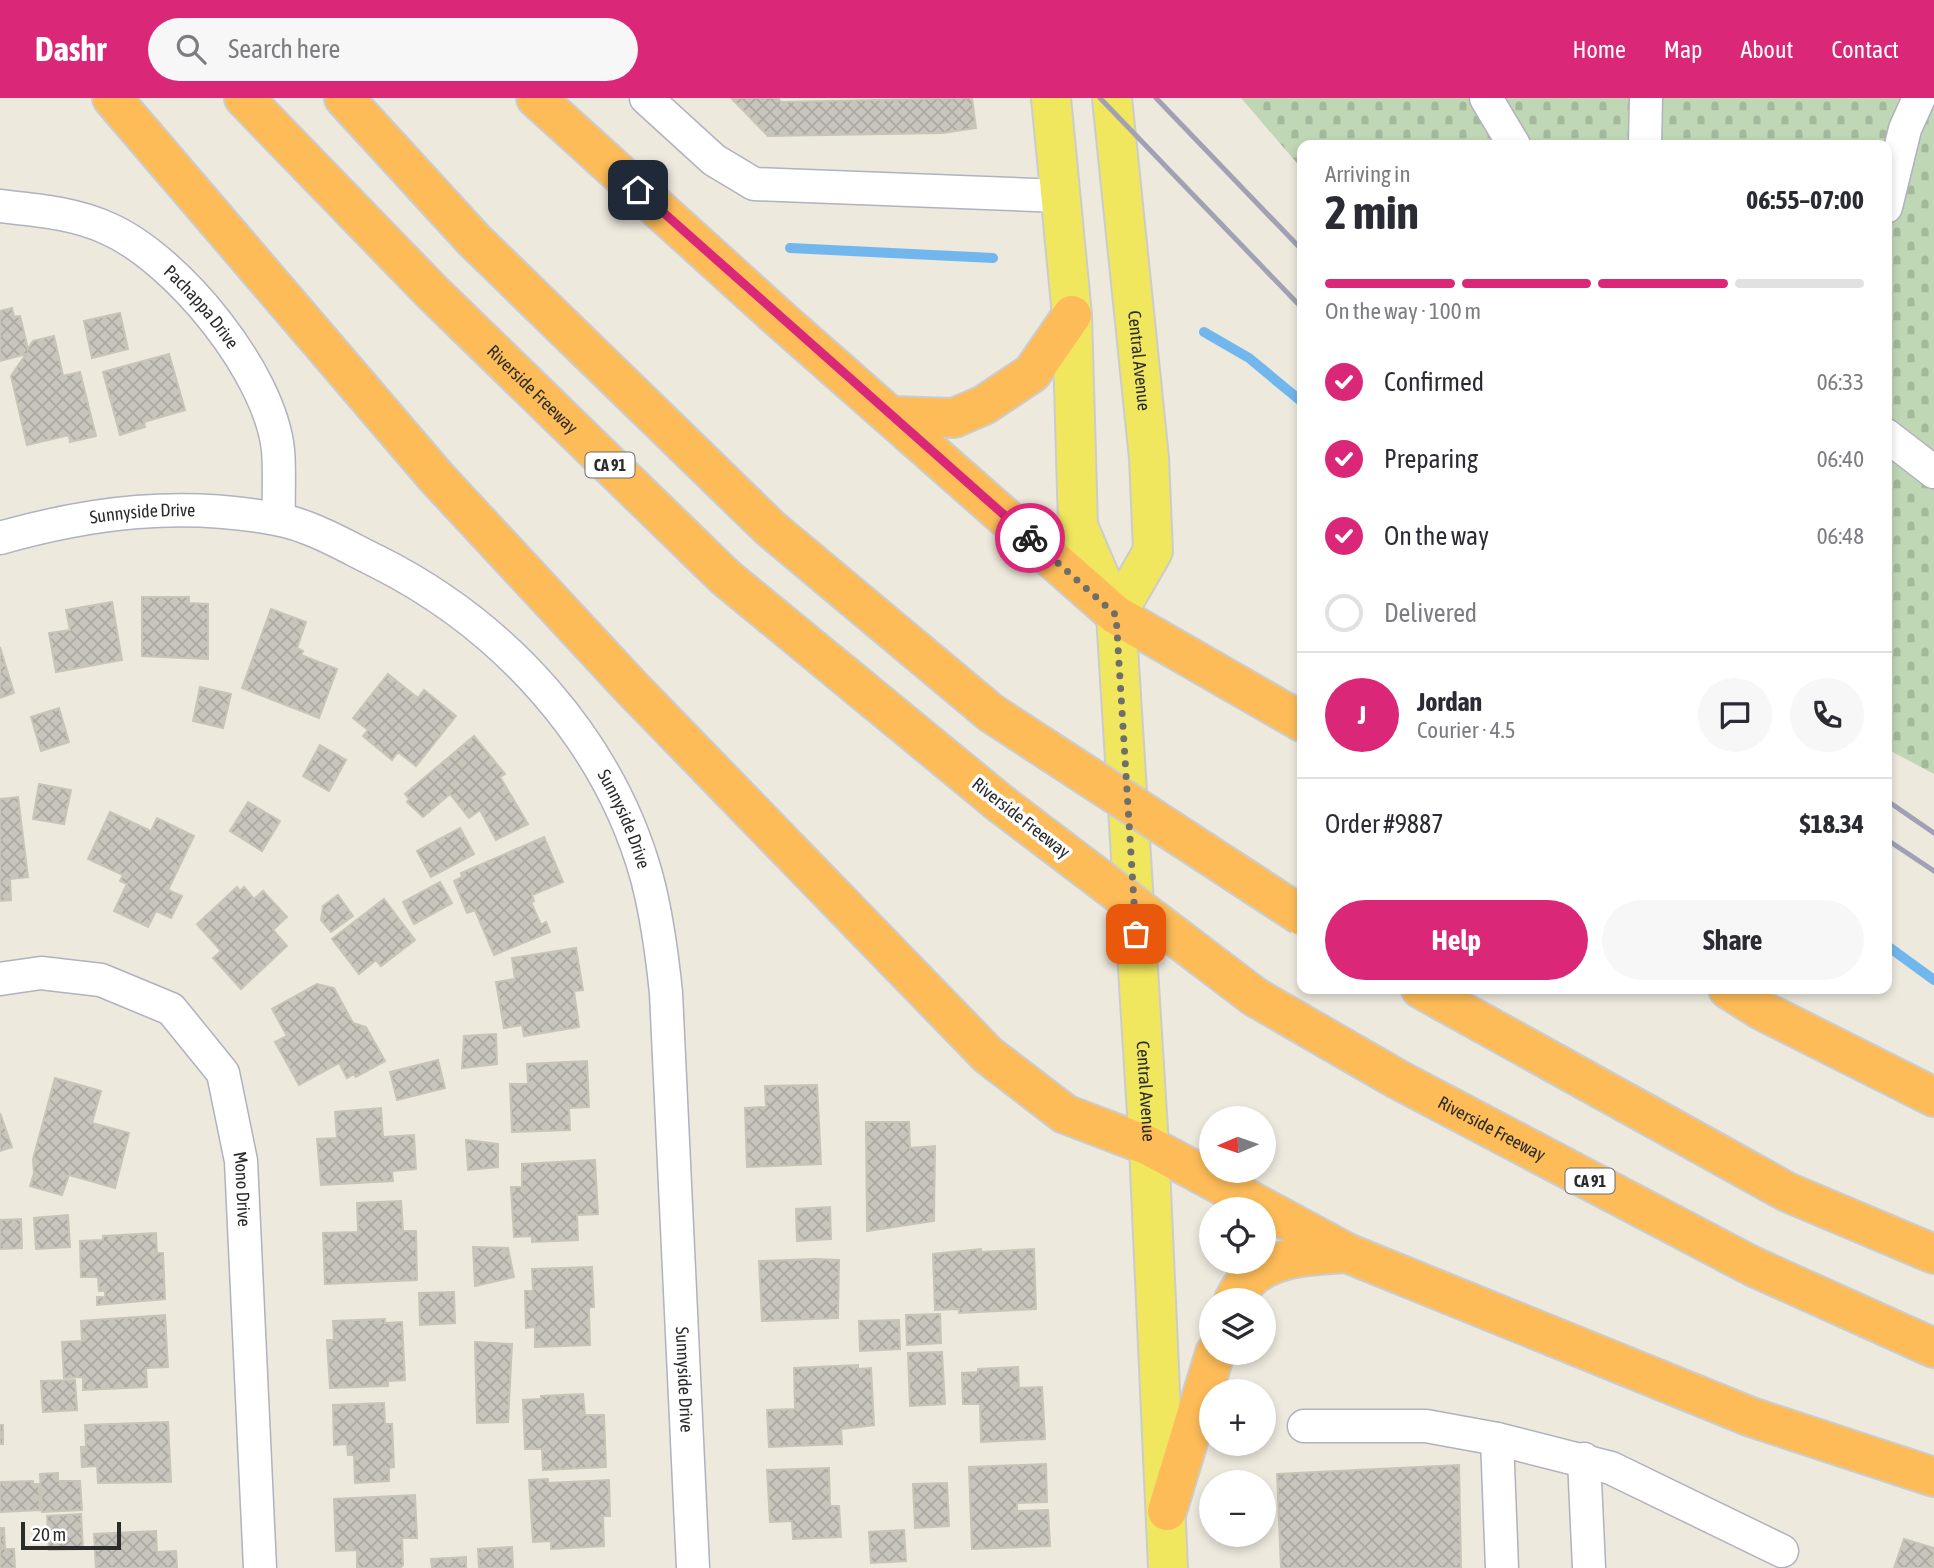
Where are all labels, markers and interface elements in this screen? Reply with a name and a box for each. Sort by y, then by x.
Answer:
search box [148,18,638,81]
text: Dashr [35,30,106,68]
icon: search [172,30,210,68]
text: Search here [228,34,340,64]
text: Home [1572,36,1626,63]
text: Map [1664,36,1702,63]
text: About [1740,36,1793,63]
text: Contact [1831,36,1899,63]
pin [608,160,668,220]
text: Arriving in [1325,161,1411,187]
icon: home [619,171,657,209]
text: 06:55–07:00 [1746,185,1864,215]
text: 2 min [1325,186,1419,239]
street label: Pachappa Drive [160,261,243,353]
text: On the way · 100 m [1325,298,1481,324]
street label: Central Avenue [1124,309,1155,412]
street label: Riverside Freeway [483,340,582,438]
icon: check [1325,363,1363,401]
text: Confirmed [1384,367,1484,397]
text: 06:33 [1817,369,1864,395]
icon: check [1325,440,1363,478]
text: Preparing [1384,444,1478,474]
text: 06:40 [1817,446,1864,472]
road number: CA 91 [586,452,634,478]
street label: Sunnyside Drive [88,499,195,528]
courier [995,503,1065,573]
icon: check [1325,517,1363,555]
icon: bike [1011,519,1049,557]
text: On the way [1384,521,1489,551]
text: 06:48 [1817,523,1864,549]
text: Delivered [1384,598,1477,628]
button: chat [1698,678,1772,752]
button: phone [1790,678,1864,752]
text: Jordan [1417,687,1482,717]
text: J [1358,700,1366,730]
text: Courier · 4.5 [1417,717,1516,743]
street label: Sunnyside Drive [593,766,655,871]
street label: Riverside Freeway [968,773,1074,862]
text: Order #9887 [1325,809,1444,839]
text: $18.34 [1800,809,1864,839]
button: Help [1325,900,1588,980]
button: Share [1602,900,1864,980]
pin [1106,904,1166,964]
icon: bag [1117,915,1155,953]
street label: Central Avenue [1132,1040,1160,1142]
street label: Riverside Freeway [1435,1092,1549,1165]
north arrow [1199,1106,1276,1183]
map controls [1199,1106,1276,1547]
street label: Mono Drive [229,1149,255,1227]
road number: CA 91 [1566,1168,1614,1194]
button: locate [1199,1197,1276,1274]
button: layers [1199,1288,1276,1365]
street label: Sunnyside Drive [672,1326,698,1433]
button: + [1199,1379,1276,1456]
button: − [1199,1470,1276,1547]
scale bar [21,1519,121,1551]
text: 20 m [32,1523,66,1545]

